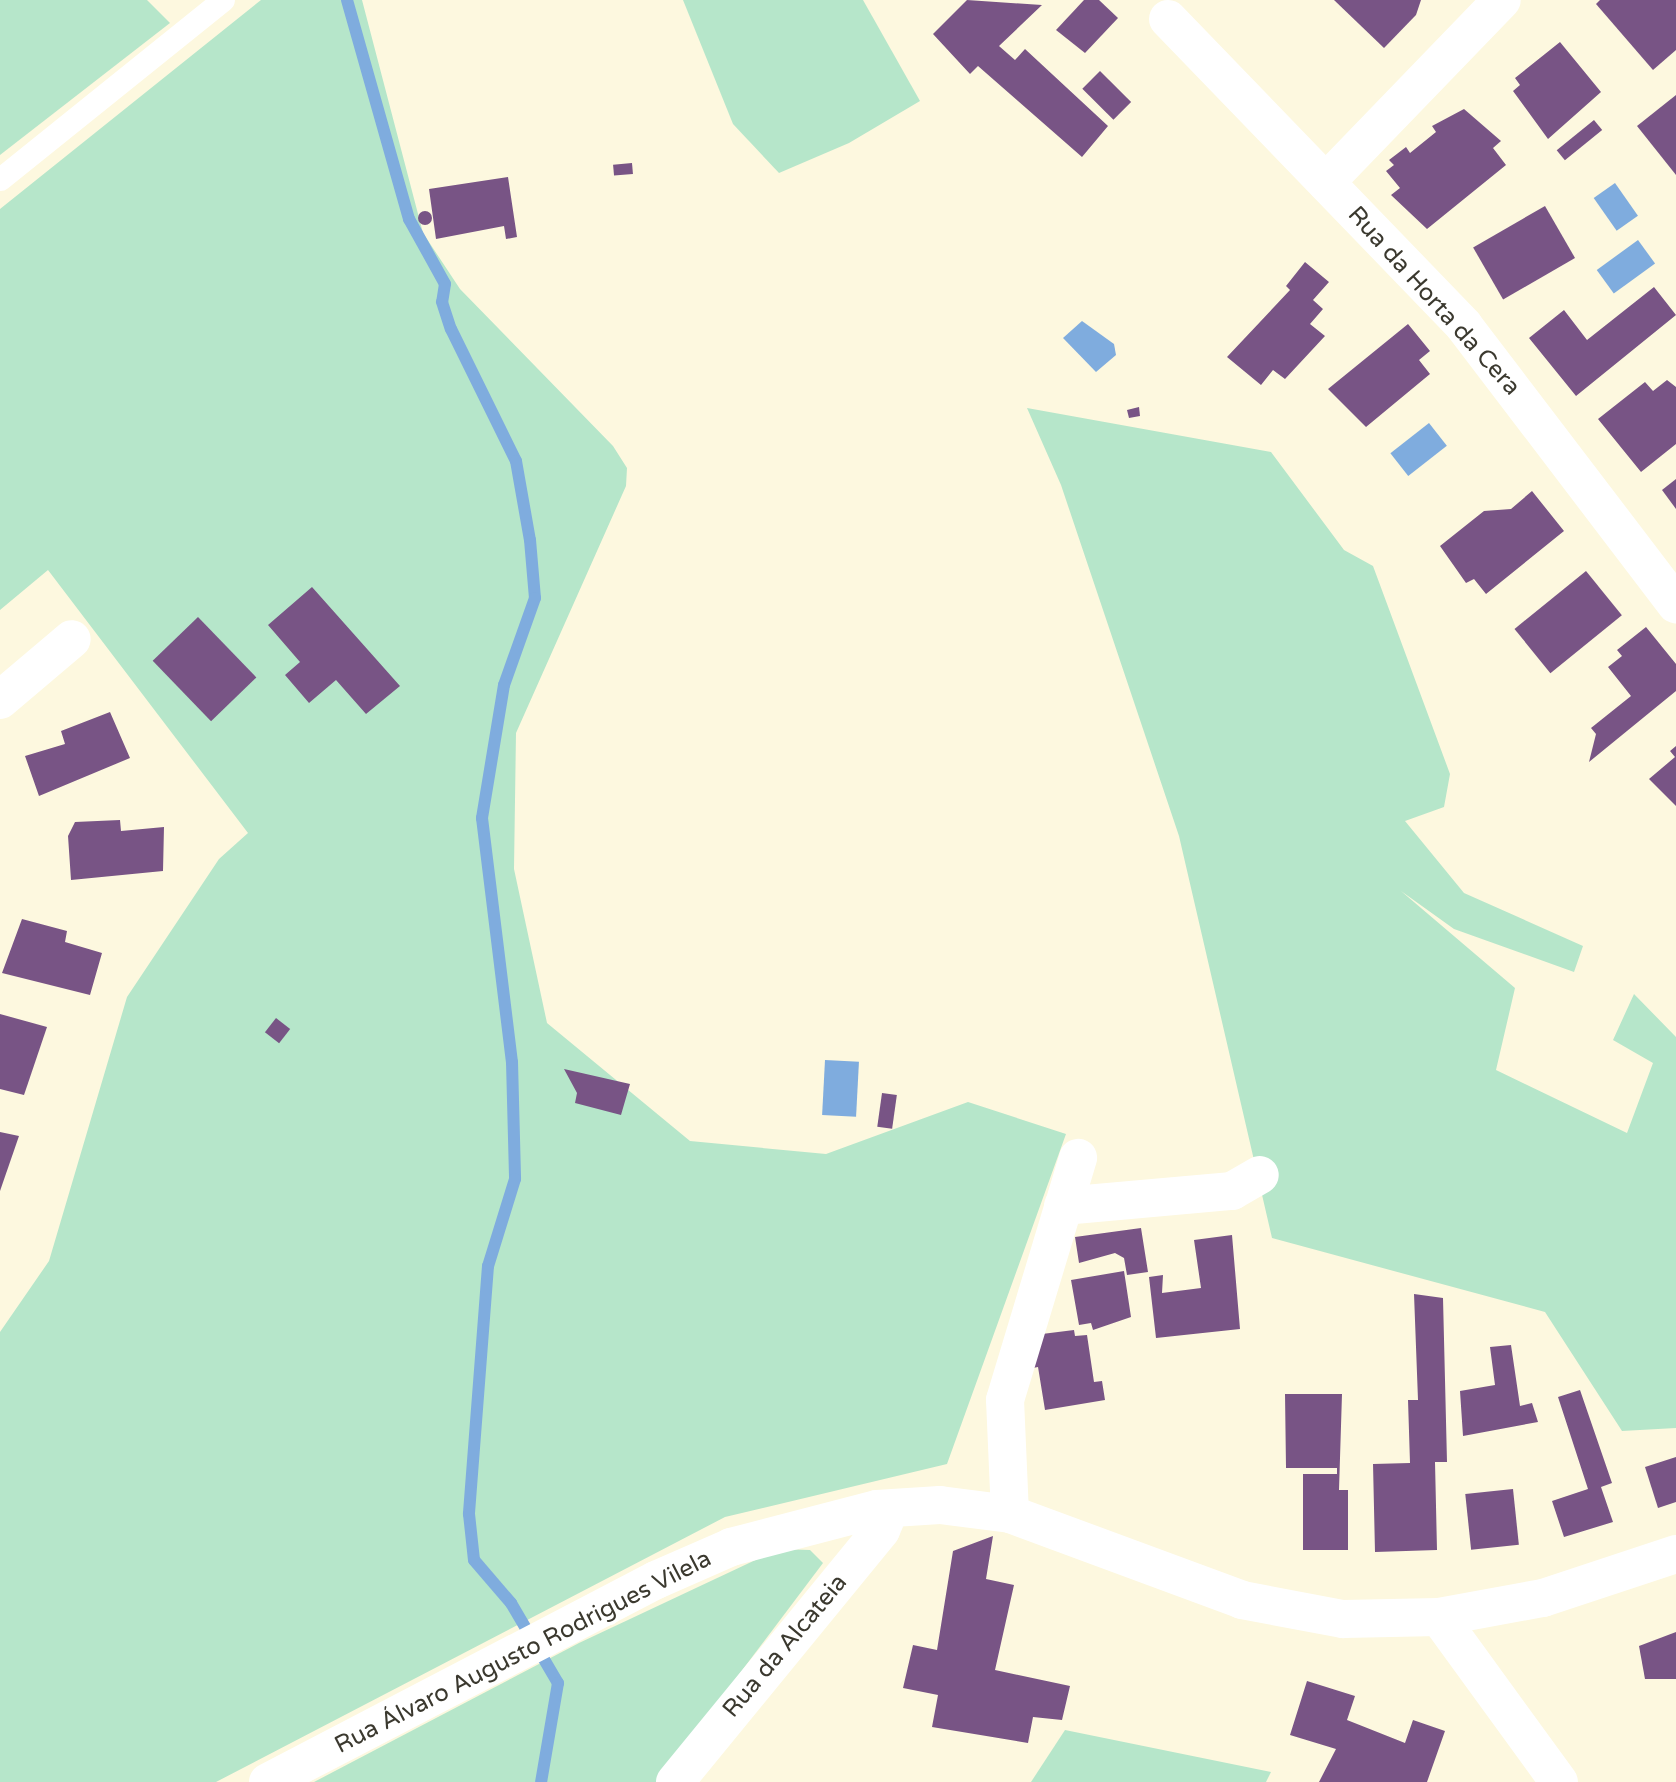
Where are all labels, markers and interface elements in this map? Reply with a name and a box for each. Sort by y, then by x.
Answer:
street label: Rua da Horta da Cera [1342,201,1526,401]
street label: Rua Álvaro Augusto Rodrigues Vilela [330,1544,716,1760]
street label: Rua da Alcateia [717,1569,853,1723]

